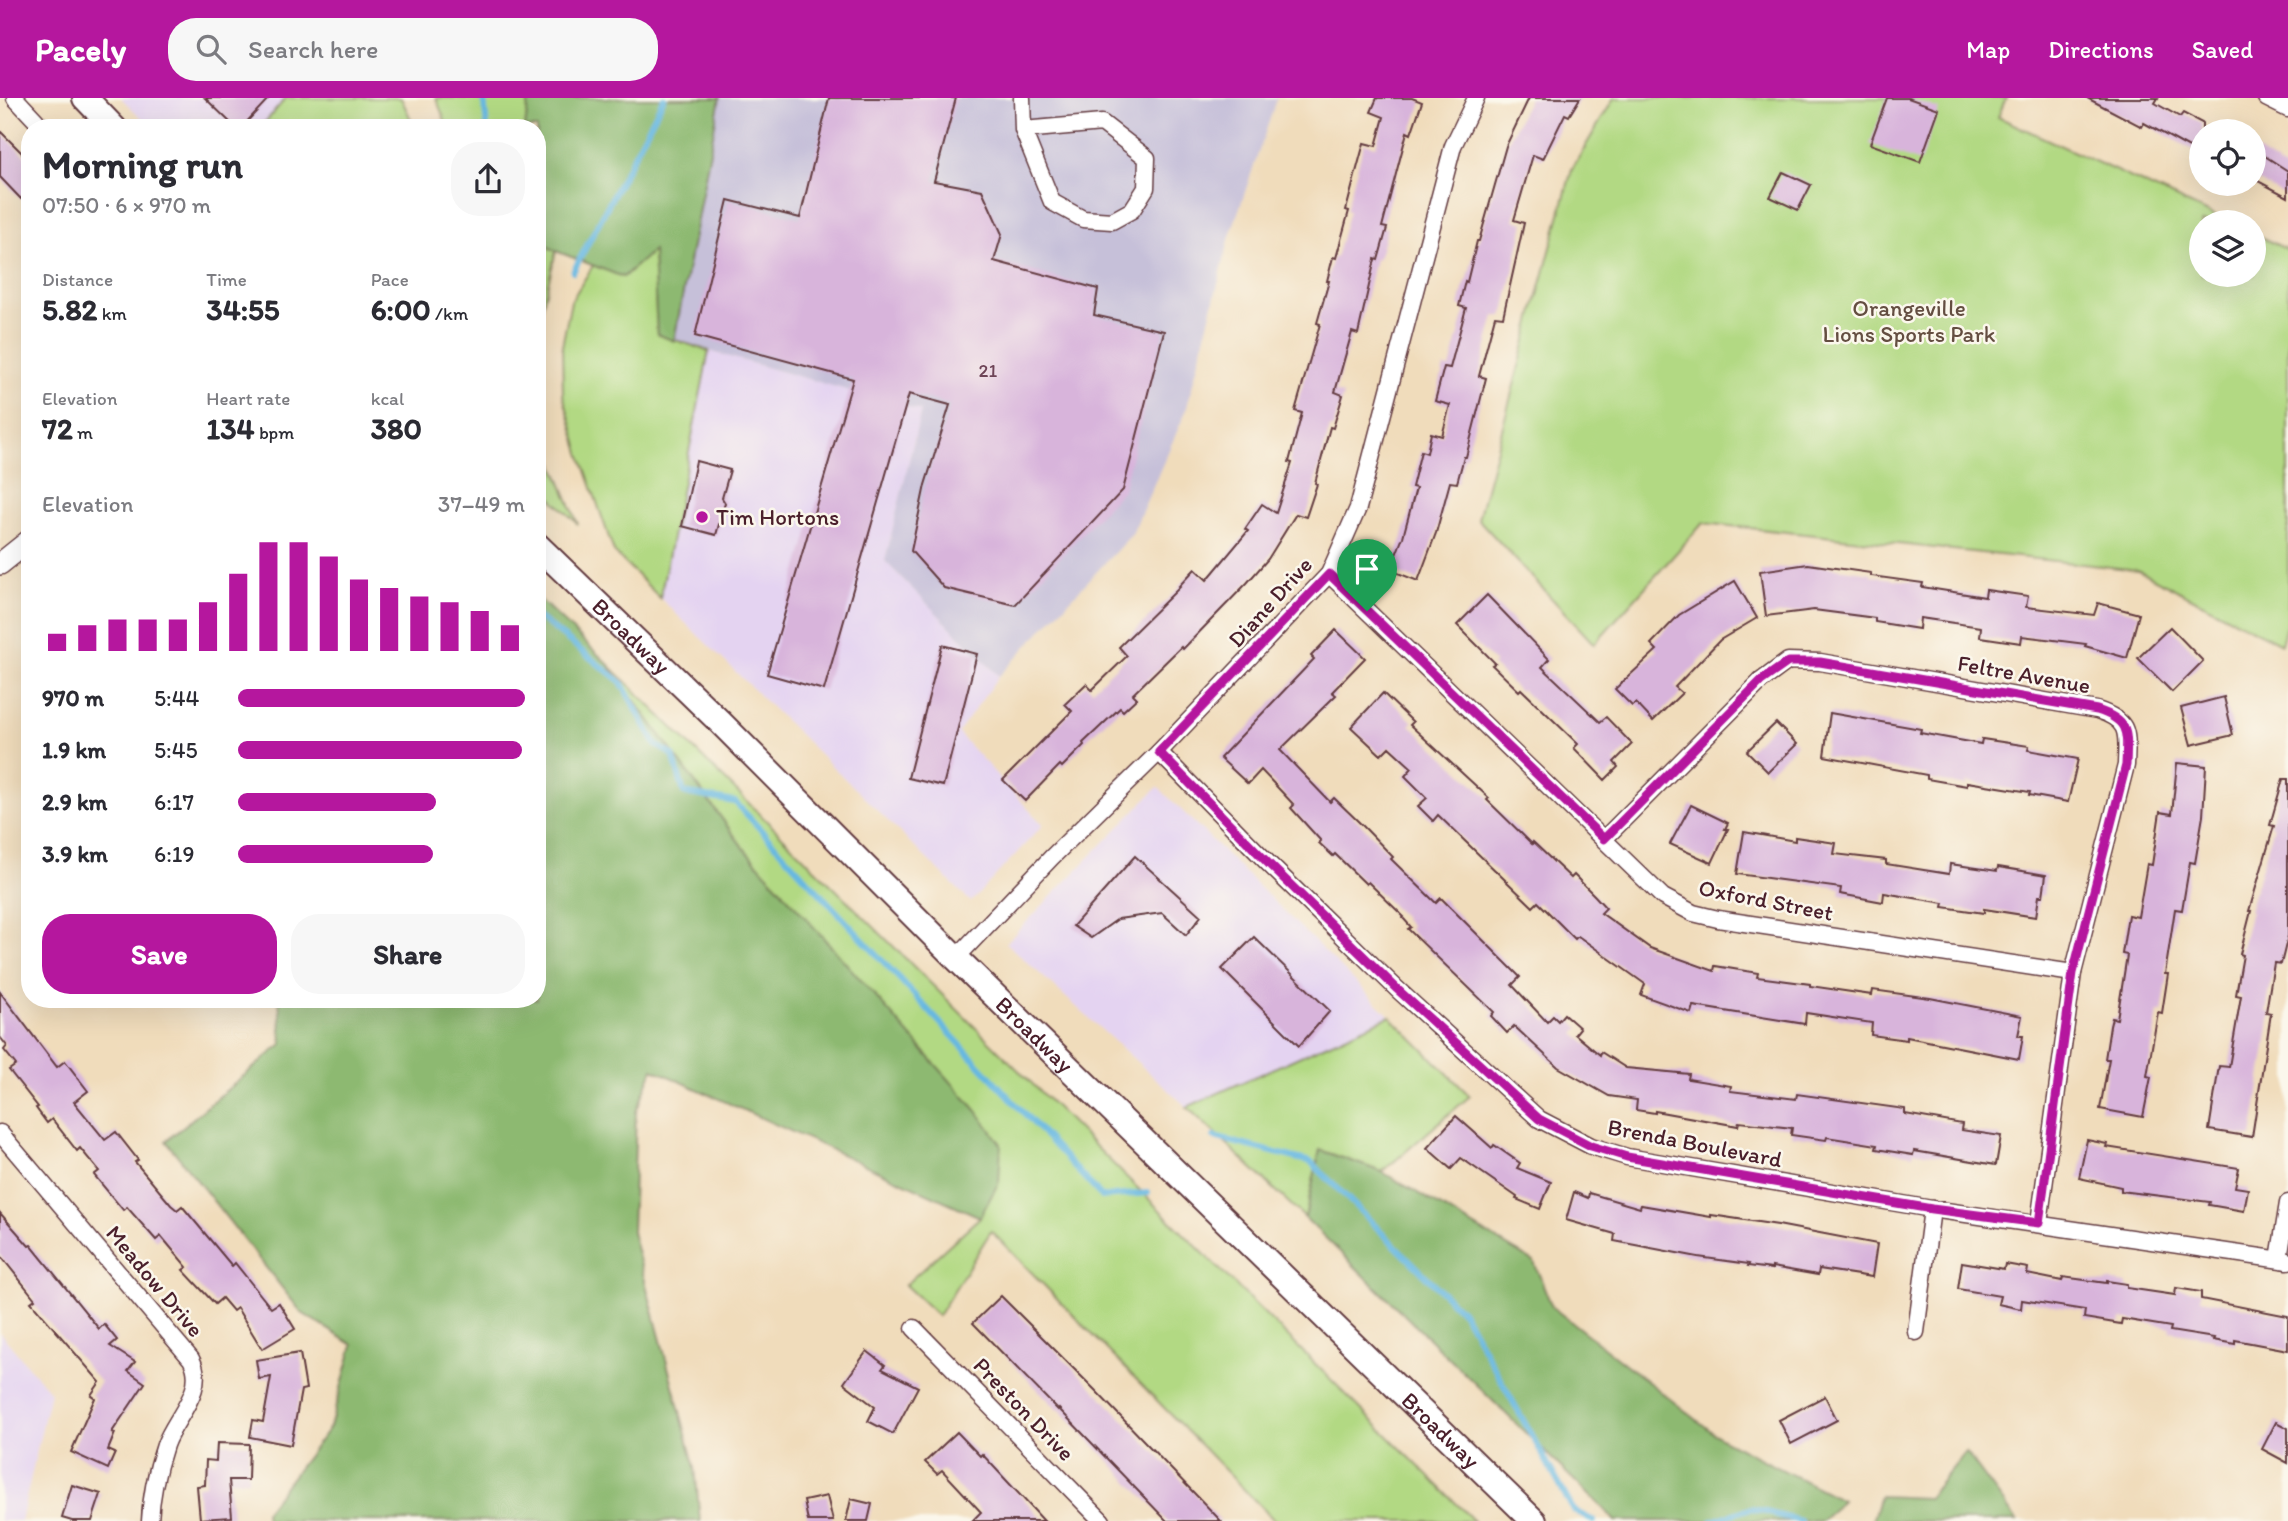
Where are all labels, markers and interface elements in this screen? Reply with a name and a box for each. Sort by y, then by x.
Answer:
search box [168,18,658,81]
text: Pacely [35,30,126,69]
icon: search [192,30,230,68]
text: Search here [248,33,378,65]
text: Map [1966,35,2010,64]
text: Directions [2048,35,2154,64]
text: Saved [2192,35,2253,64]
map controls [2189,119,2266,287]
button: locate [2189,119,2266,196]
text: Morning run [42,142,243,188]
button: share [451,142,525,216]
text: 07:50 · 6 × 970 m [42,191,211,219]
button: layers [2189,210,2266,287]
text: Distance [42,268,113,291]
text: Time [206,268,247,291]
text: Pace [371,268,409,291]
text: 5.82 [42,291,97,328]
text: 34:55 [206,291,280,328]
text: 6:00 [371,291,431,328]
park label: Orangeville Lions Sports Park [1823,294,1996,348]
text: km [97,302,127,325]
text: /km [431,302,468,325]
house number: 21 [979,359,998,382]
text: Elevation [42,387,118,410]
text: Heart rate [206,387,290,410]
text: kcal [371,387,404,410]
text: 72 [42,410,73,447]
text: 134 [206,410,255,447]
text: 380 [371,410,422,447]
text: m [73,421,93,444]
text: bpm [255,421,294,444]
text: Elevation [42,490,133,518]
text: 37–49 m [438,490,525,518]
place label: Tim Hortons [716,503,839,531]
marker: Tim Hortons [694,509,710,525]
pin [1337,539,1397,611]
icon: arrive [1348,550,1386,588]
street label: Diane Drive [1222,551,1318,653]
street label: Broadway [586,592,676,680]
street label: Feltre Avenue [1955,649,2093,699]
text: 970 m [42,684,104,712]
text: 5:44 [154,684,199,712]
text: 1.9 km [42,736,106,764]
text: 5:45 [154,736,198,764]
text: 2.9 km [42,788,107,816]
text: 6:17 [154,788,194,816]
text: 3.9 km [42,840,108,868]
text: 6:19 [154,840,195,868]
street label: Oxford Street [1696,873,1836,927]
button: Save [42,914,277,994]
button: Share [291,914,525,994]
street label: Broadway [990,990,1080,1079]
street label: Brenda Boulevard [1605,1112,1785,1174]
street label: Meadow Drive [100,1219,210,1343]
street label: Preston Drive [968,1351,1080,1467]
street label: Broadway [1396,1386,1486,1474]

